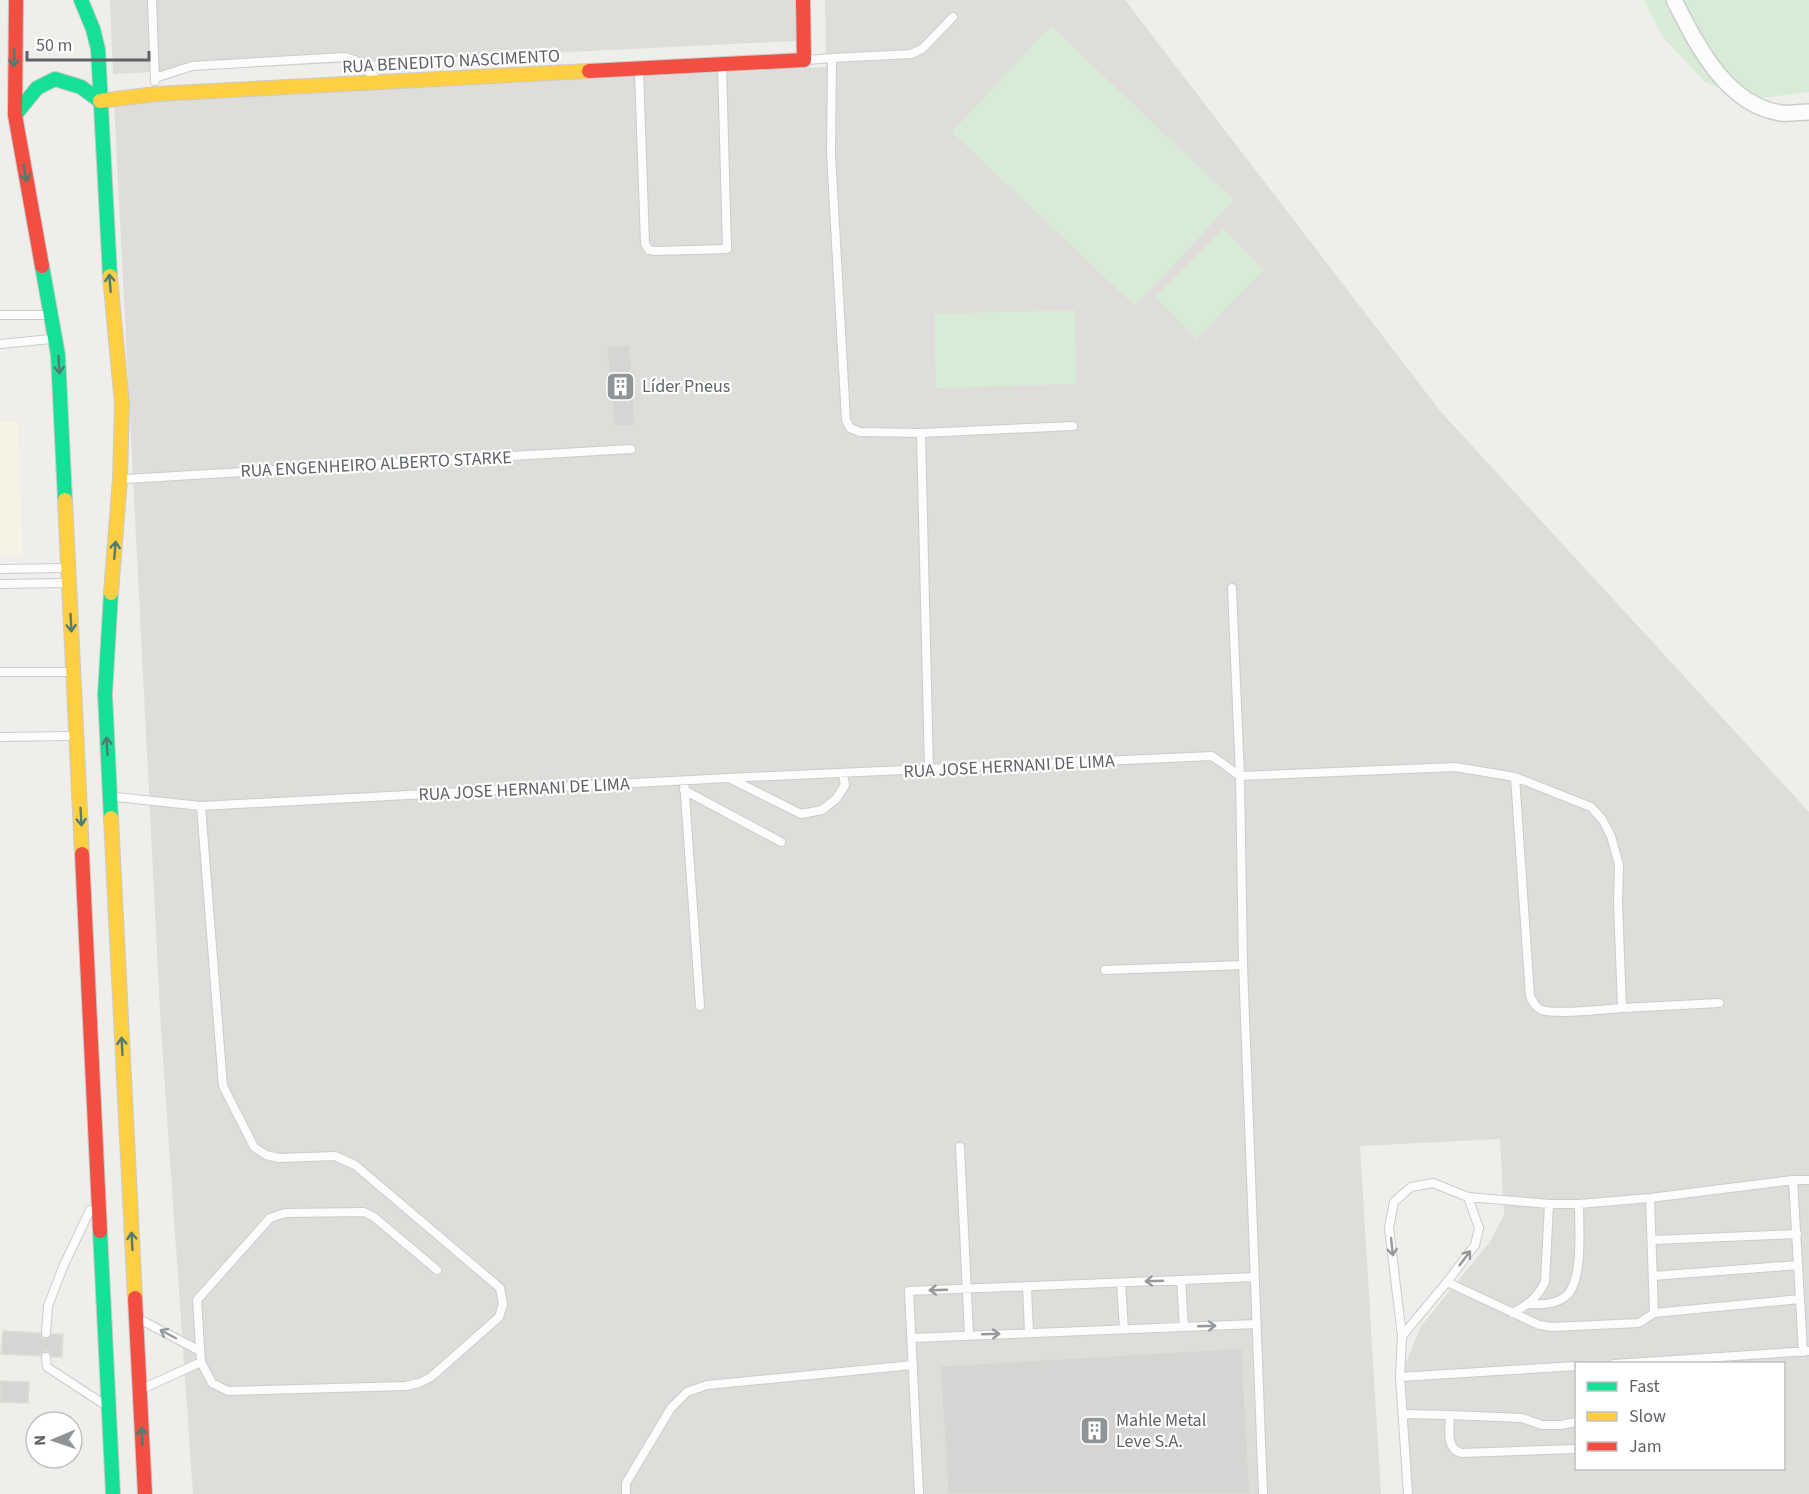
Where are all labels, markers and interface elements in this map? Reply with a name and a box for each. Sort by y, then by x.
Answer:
scale bar [27,24,148,62]
text: 50 m [36,33,72,58]
street label: RUA BENEDITO NASCIMENTO [341,43,561,80]
one-way arrow [8,47,20,67]
one-way arrow [20,163,31,182]
one-way arrow [104,273,115,293]
one-way arrow [53,354,64,374]
building icon: Líder Pneus [605,370,637,402]
place label: Líder Pneus [642,374,730,399]
street label: RUA ENGENHEIRO ALBERTO STARKE [240,445,512,484]
one-way arrow [110,541,121,561]
one-way arrow [66,612,77,632]
one-way arrow [102,737,113,757]
street label: RUA JOSE HERNANI DE LIMA [903,748,1116,785]
street label: RUA JOSE HERNANI DE LIMA [418,771,631,808]
one-way arrow [75,807,86,827]
one-way arrow [117,1037,128,1057]
one-way arrow [127,1231,138,1251]
one-way arrow [1386,1236,1397,1256]
one-way arrow [1459,1251,1471,1267]
one-way arrow [1144,1276,1164,1287]
one-way arrow [928,1284,948,1296]
one-way arrow [1197,1320,1217,1331]
one-way arrow [159,1328,177,1340]
one-way arrow [981,1329,1001,1340]
legend [1575,1362,1785,1470]
text: Fast [1629,1374,1660,1399]
text: Slow [1629,1404,1666,1429]
place label: Mahle Metal Leve S.A. [1116,1408,1206,1454]
north arrow [24,1410,84,1470]
building icon: Mahle Metal Leve S.A. [1079,1414,1111,1446]
one-way arrow [137,1426,148,1446]
text: Jam [1629,1434,1662,1459]
text: N [29,1435,51,1446]

